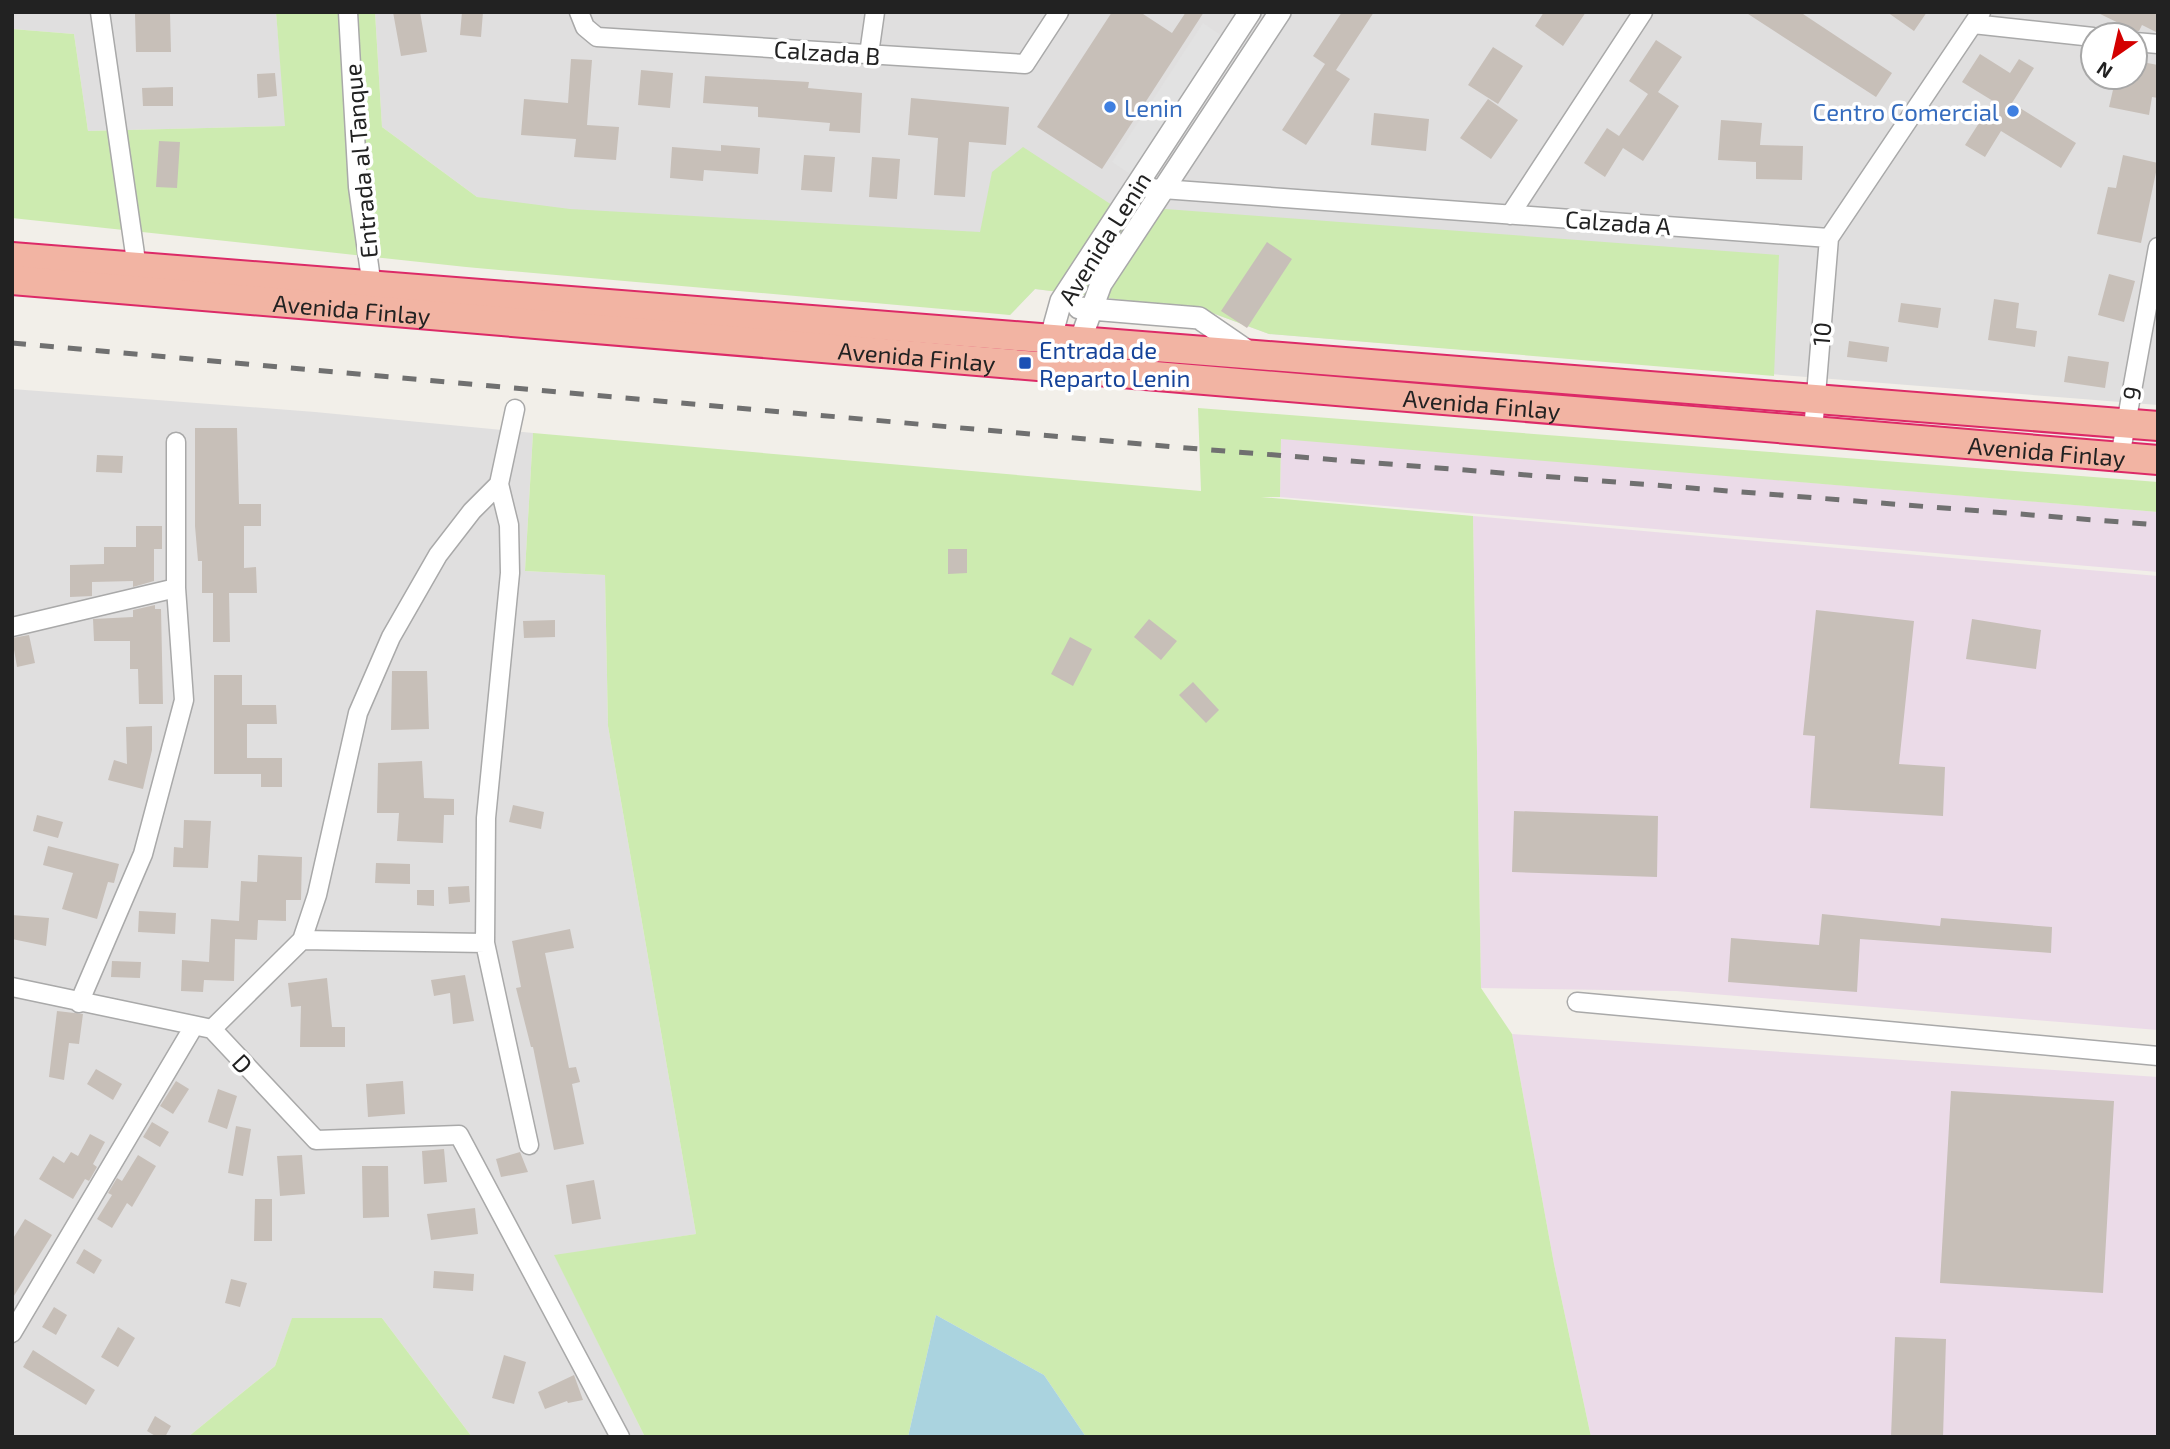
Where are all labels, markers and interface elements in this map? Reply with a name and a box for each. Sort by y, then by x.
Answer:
north arrow [2079,21,2149,91]
street label: Calzada B [773,34,881,70]
text: N [2092,57,2116,84]
street label: Entrada al Tanque [337,63,383,259]
place label: Lenin [1124,93,1183,122]
place label: Centro Comercial [1813,97,1999,126]
marker: Lenin [1102,99,1118,115]
marker: Centro Comercial [2005,103,2021,119]
street label: Avenida Lenin [1052,166,1156,310]
street label: Calzada A [1564,204,1672,240]
street label: Avenida Finlay [272,287,432,330]
street label: 10 [1806,321,1836,347]
street label: Avenida Finlay [837,335,997,377]
place label: Entrada de Reparto Lenin [1039,335,1190,392]
marker: Entrada de Reparto Lenin [1017,355,1033,371]
street label: Avenida Finlay [1402,382,1562,424]
street label: 9 [2116,384,2146,402]
street label: Avenida Finlay [1967,430,2127,472]
street label: D [227,1047,259,1079]

